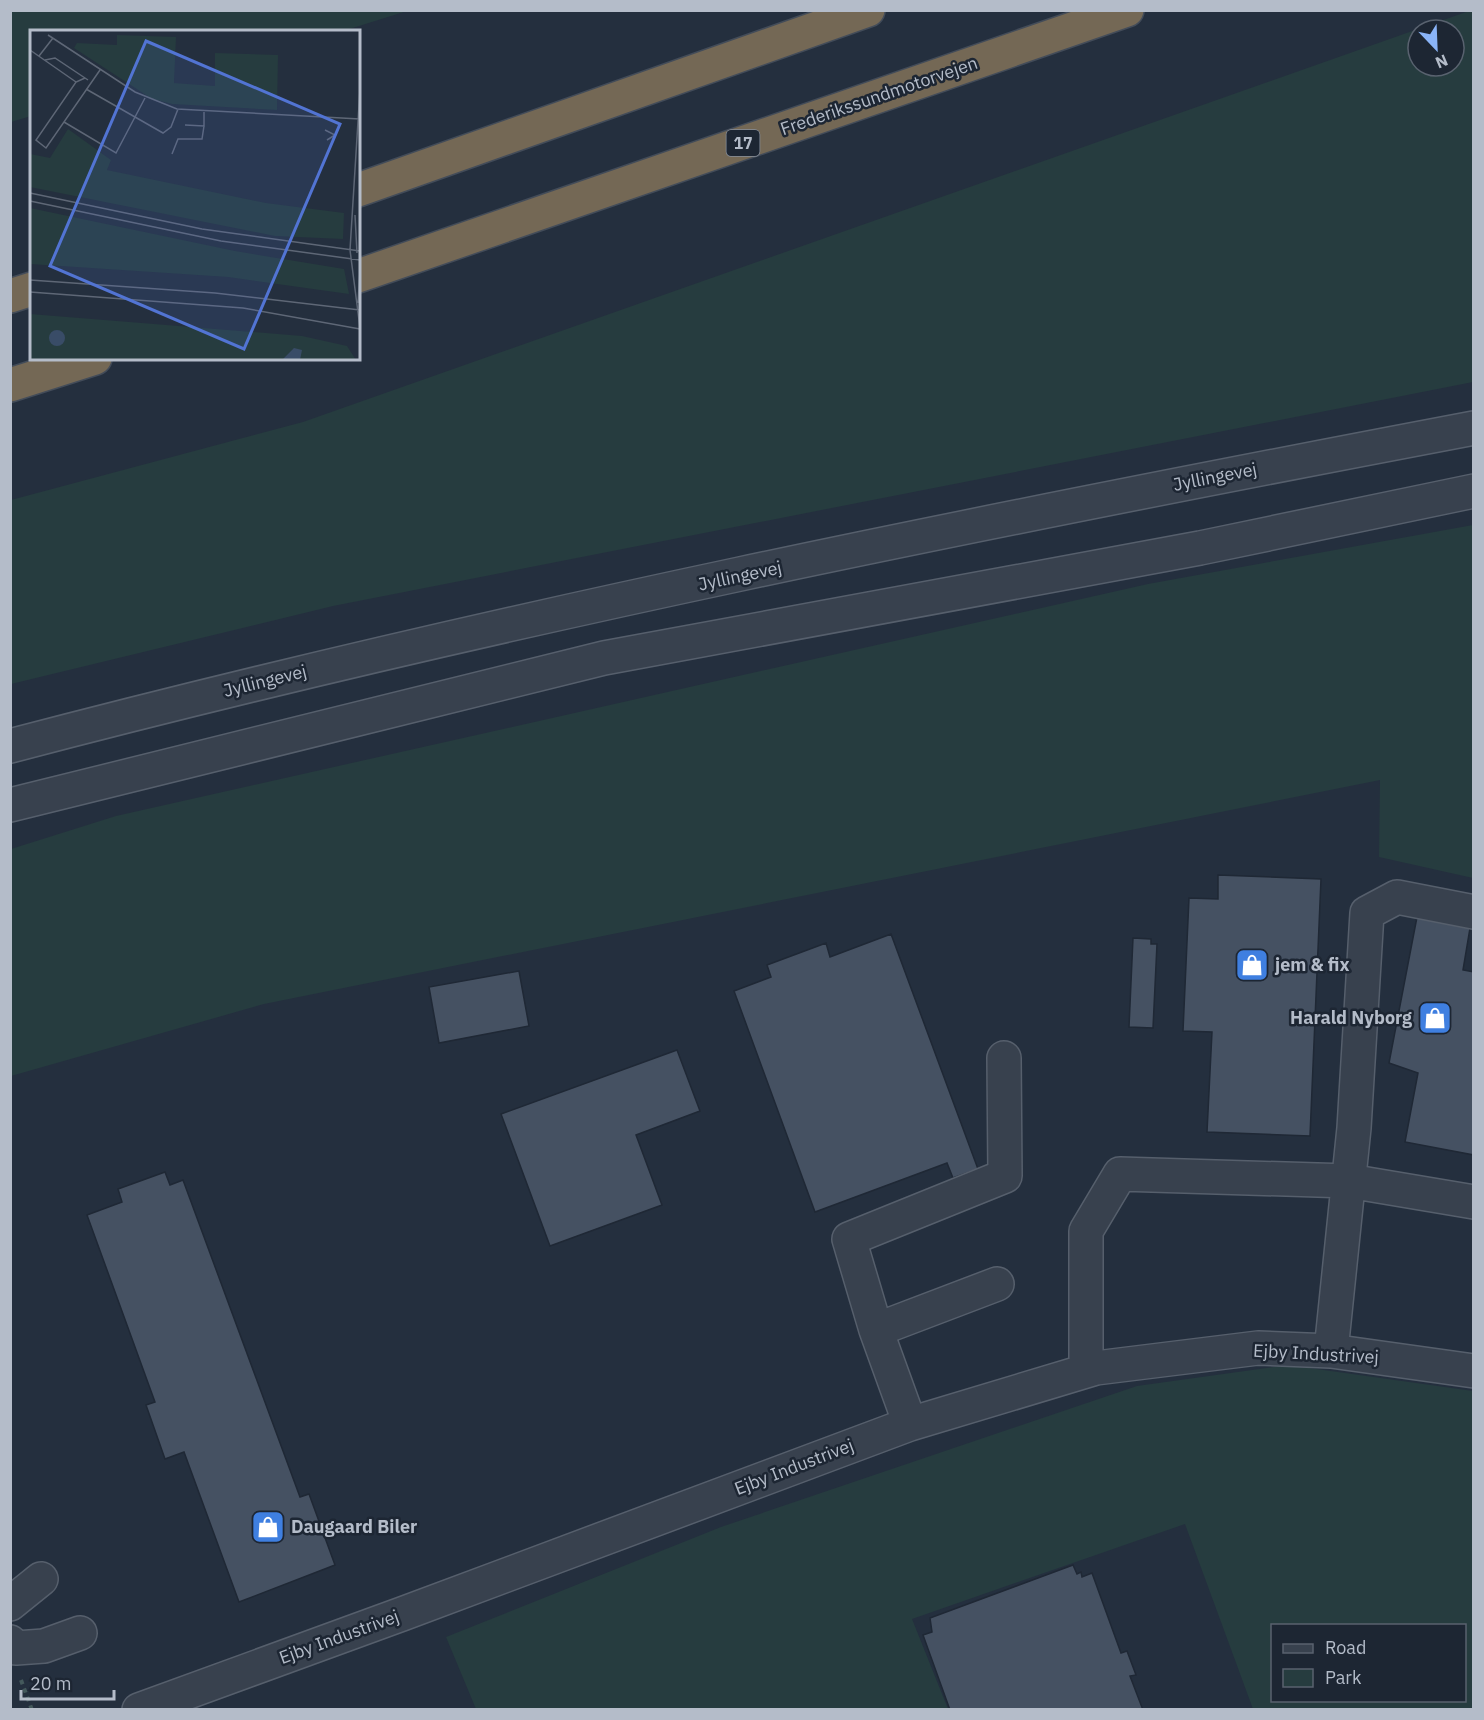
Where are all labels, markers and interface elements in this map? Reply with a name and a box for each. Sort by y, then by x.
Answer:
north arrow [1406,18,1466,78]
inset map [30,30,360,360]
text: N [1433,50,1451,73]
street label: Frederikssundmotorvejen [777,51,981,140]
road number: 17 [726,130,760,156]
street label: Jyllingevej [1171,457,1259,496]
street label: Jyllingevej [696,555,784,596]
street label: Jyllingevej [221,659,309,702]
shop icon: jem & fix [1234,947,1270,983]
place label: jem & fix [1274,953,1350,976]
shop icon: Harald Nyborg [1417,1000,1453,1036]
place label: Harald Nyborg [1290,1006,1412,1029]
street label: Ejby Industrivej [1253,1339,1379,1368]
street label: Ejby Industrivej [731,1433,857,1500]
shop icon: Daugaard Biler [250,1509,286,1545]
place label: Daugaard Biler [291,1515,417,1538]
street label: Ejby Industrivej [276,1604,402,1669]
legend [1271,1624,1466,1702]
text: Road [1325,1636,1366,1659]
scale bar [21,1663,114,1701]
text: Park [1325,1666,1362,1689]
text: 20 m [30,1672,72,1695]

